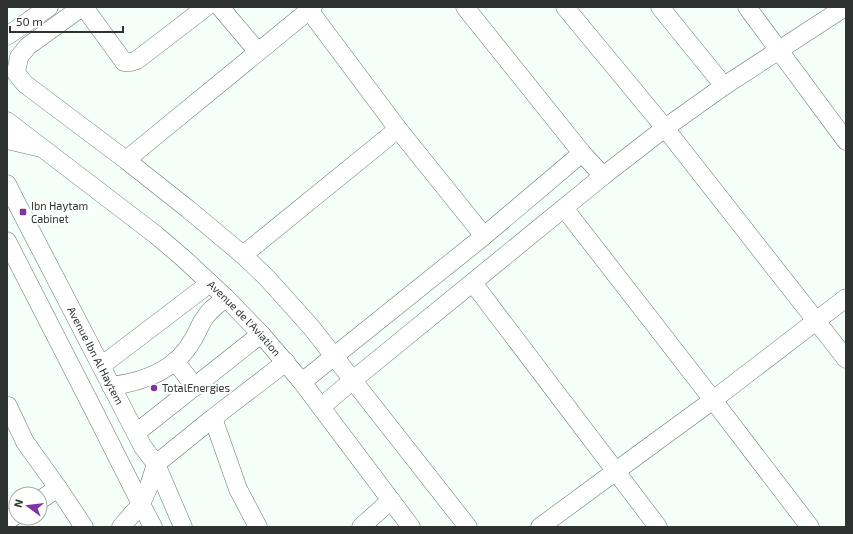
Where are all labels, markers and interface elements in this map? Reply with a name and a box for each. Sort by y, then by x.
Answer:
scale bar [10,8,123,34]
text: 50 m [16,14,43,28]
place label: Ibn Haytam Cabinet [31,199,88,225]
marker: Ibn Haytam Cabinet [18,207,28,217]
street label: Avenue de l'Aviation [205,277,284,358]
street label: Avenue Ibn Al Haytem [65,304,127,406]
place label: TotalEnergies [162,381,230,394]
marker: TotalEnergies [149,383,159,393]
north arrow [8,486,48,526]
text: N [11,498,25,509]

